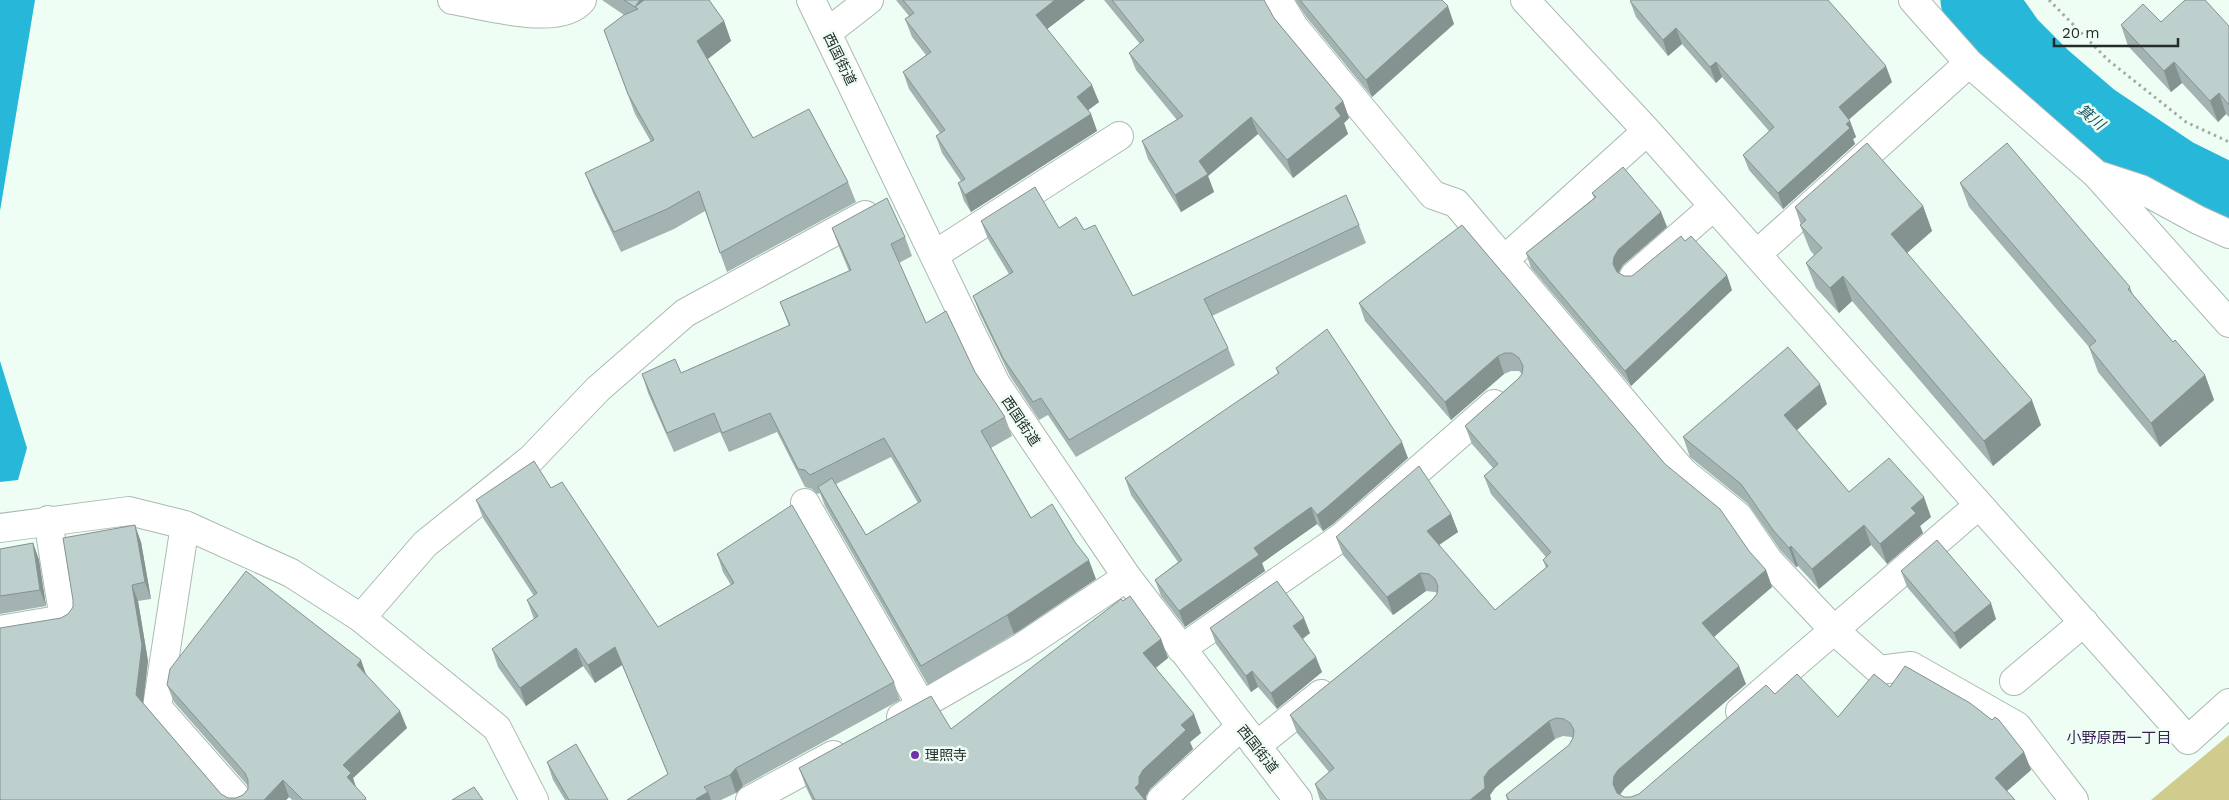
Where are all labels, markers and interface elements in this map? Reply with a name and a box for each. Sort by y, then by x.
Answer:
scale bar [2054,15,2178,47]
text: 20 m [2062,24,2100,42]
street label: 西国街道 [821,30,859,88]
water label: 箕川 [2074,101,2110,135]
street label: 西国街道 [999,393,1043,449]
street label: 西国街道 [1234,722,1282,776]
district label: 小野原西一丁目 [2066,729,2172,747]
place label: 理照寺 [925,747,967,763]
marker: 理照寺 [909,749,921,761]

